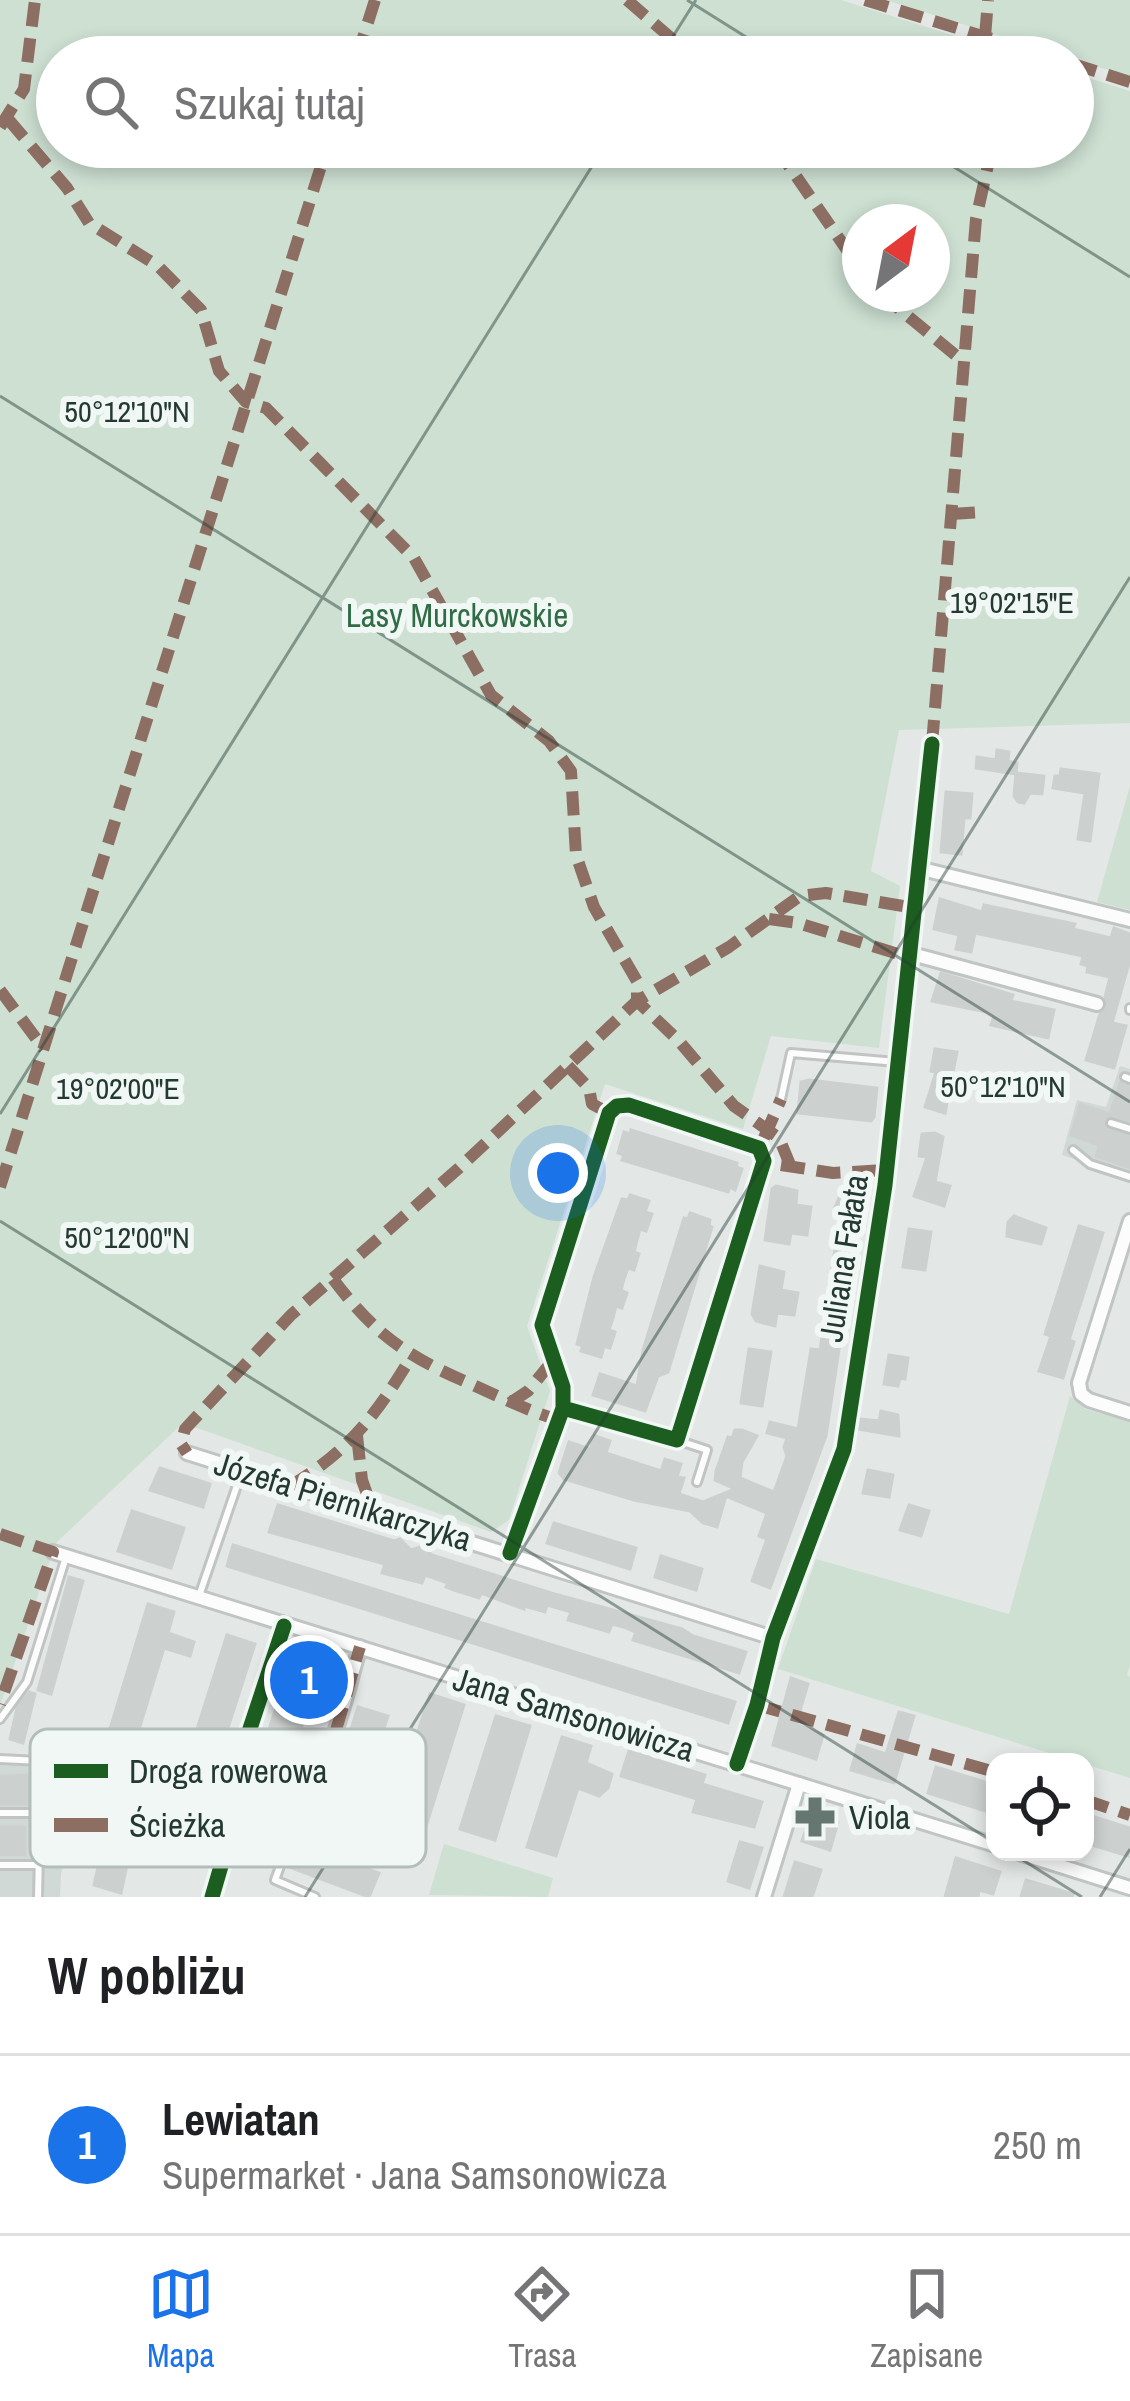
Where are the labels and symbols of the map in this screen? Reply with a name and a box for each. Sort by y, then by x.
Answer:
north arrow [842,204,950,312]
text: 50°12'10"N [64,391,190,431]
text: 19°02'15"E [950,582,1074,622]
park label: Lasy Murckowskie [346,593,568,637]
text: 50°12'10"N [940,1066,1066,1106]
text: 19°02'00"E [56,1068,180,1108]
your location [528,1143,588,1203]
street label: Juliana Fałata [808,1171,878,1345]
text: 50°12'00"N [64,1217,190,1257]
street label: Józefa Piernikarczyka [209,1441,477,1561]
pin: 1 [270,1635,348,1725]
street label: Jana Samsonowicza [448,1656,700,1772]
legend [30,1729,426,1867]
text: Droga rowerowa [129,1749,328,1793]
pharmacy icon: Viola [792,1794,838,1840]
place label: Viola [849,1795,910,1839]
text: Ścieżka [129,1803,225,1847]

